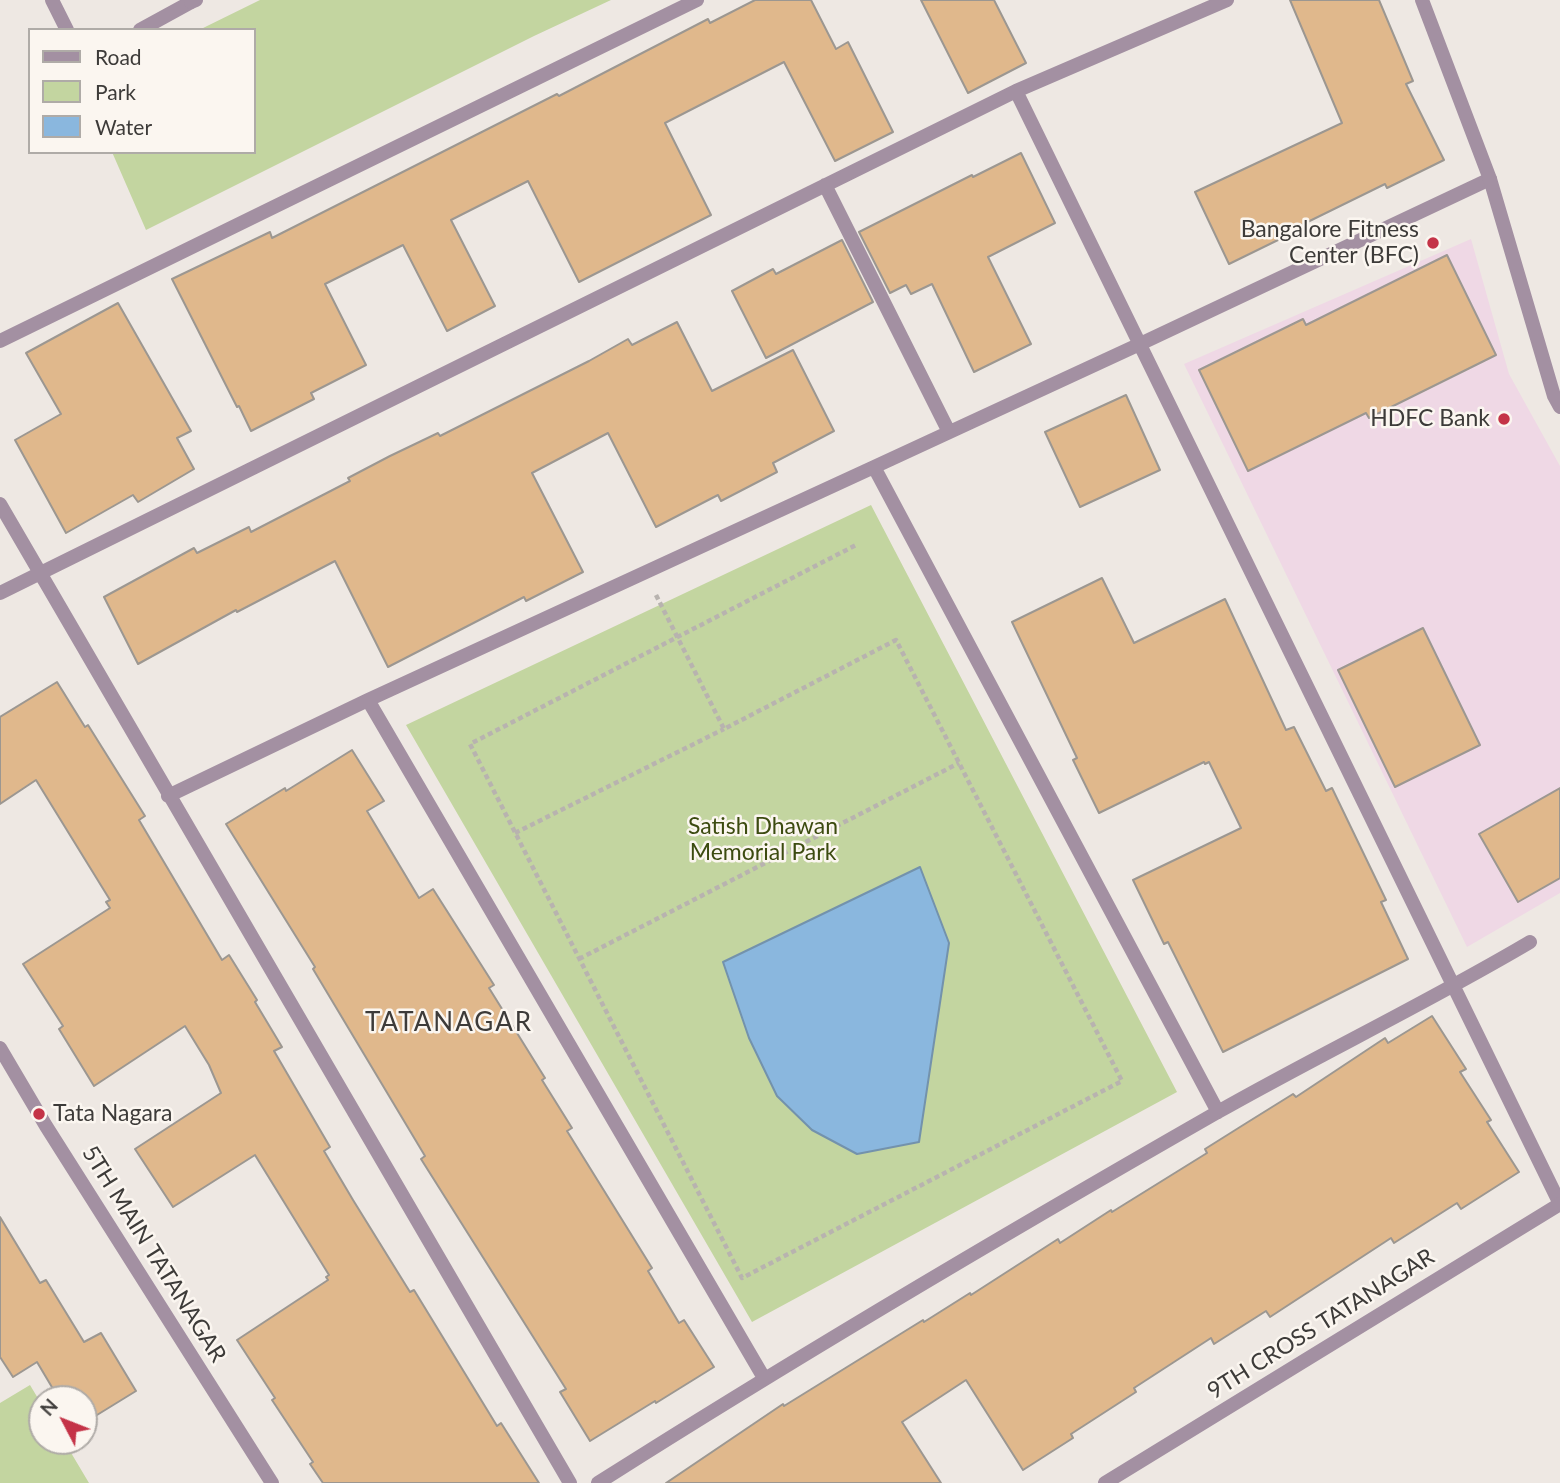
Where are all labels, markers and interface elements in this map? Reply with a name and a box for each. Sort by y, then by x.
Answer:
legend [28,28,256,154]
text: Road [95,44,142,69]
text: Park [95,79,136,104]
text: Water [95,114,152,139]
place label: Bangalore Fitness Center (BFC) [1241,216,1419,270]
marker: Bangalore Fitness Center (BFC) [1425,235,1441,251]
place label: HDFC Bank [1370,405,1490,433]
marker: HDFC Bank [1496,411,1512,427]
park label: Satish Dhawan Memorial Park [688,813,838,867]
district label: TATANAGAR [366,1007,532,1039]
place label: Tata Nagara [53,1100,172,1128]
marker: Tata Nagara [31,1106,47,1122]
street label: 5TH MAIN TATANAGAR [76,1141,232,1367]
street label: 9TH CROSS TATANAGAR [1203,1243,1439,1405]
north arrow [28,1385,98,1455]
text: N [35,1394,62,1420]

